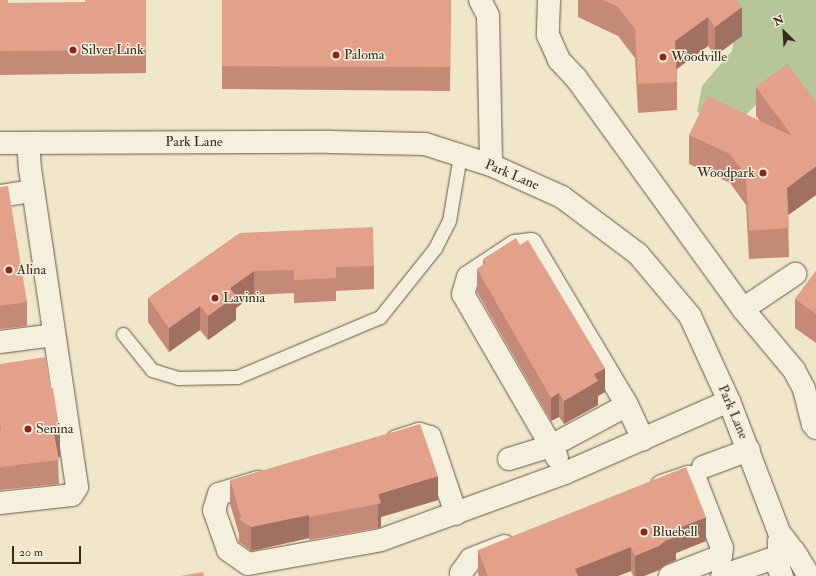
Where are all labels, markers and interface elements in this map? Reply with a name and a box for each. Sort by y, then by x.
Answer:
north arrow [764,12,804,52]
text: N [771,13,786,29]
place label: Silver Link [81,42,144,58]
marker: Silver Link [68,45,78,55]
place label: Paloma [344,47,384,63]
place label: Woodville [671,49,727,65]
marker: Paloma [331,50,341,60]
marker: Woodville [658,52,668,62]
street label: Park Lane [165,134,223,150]
street label: Park Lane [482,156,542,194]
place label: Woodpark [697,165,755,181]
marker: Woodpark [758,168,768,178]
place label: Alina [17,262,46,278]
marker: Alina [4,265,14,275]
place label: Lavinia [223,290,265,306]
marker: Lavinia [210,293,220,303]
street label: Park Lane [714,382,752,442]
place label: Senina [36,421,74,437]
marker: Senina [23,424,33,434]
place label: Bluebell [652,524,698,540]
marker: Bluebell [639,527,649,537]
scale bar [14,538,83,564]
text: 20 m [19,545,43,560]

